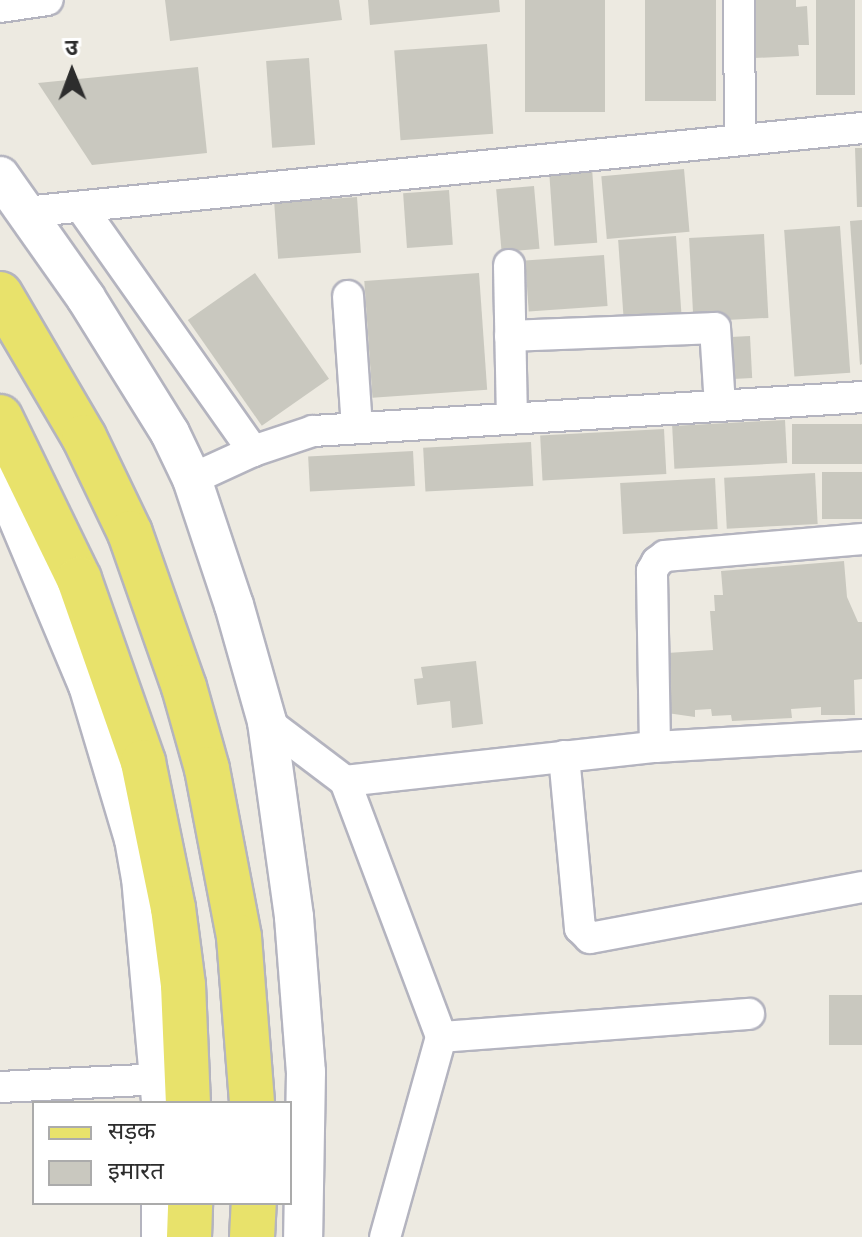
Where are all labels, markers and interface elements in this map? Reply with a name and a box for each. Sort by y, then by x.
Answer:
north arrow [32,32,112,112]
text: उ [65,35,78,60]
legend [32,1101,292,1205]
text: सड़क [108,1117,156,1145]
text: इमारत [108,1157,164,1185]

